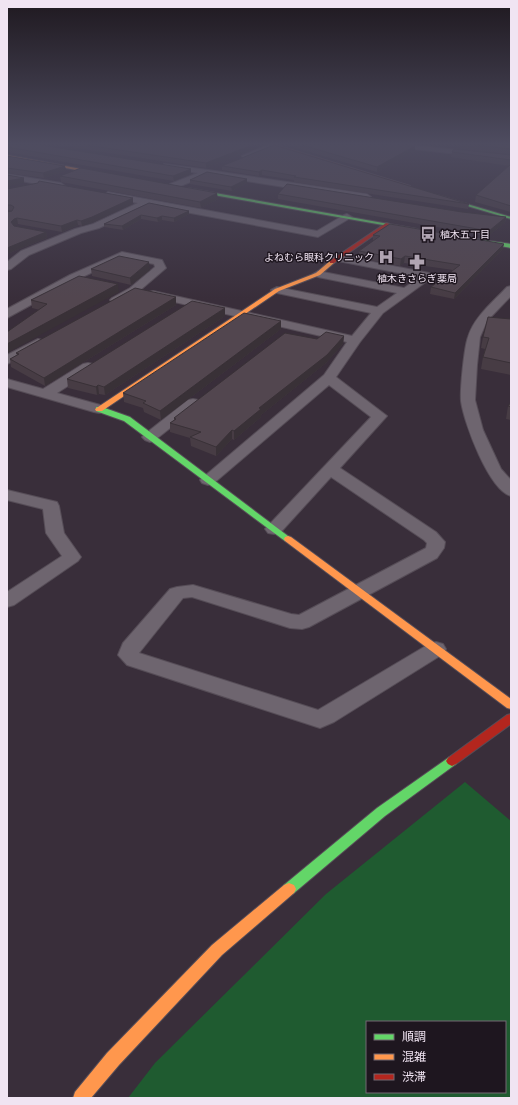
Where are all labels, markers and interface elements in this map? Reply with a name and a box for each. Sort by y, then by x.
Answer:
bus stop icon: 植木五丁目 [419,225,437,243]
place label: 植木五丁目 [440,228,490,240]
hospital icon: よねむら眼科クリニック [377,248,395,266]
place label: よねむら眼科クリニック [264,251,374,263]
pharmacy icon: 植木きさらぎ薬局 [408,253,426,271]
place label: 植木きさらぎ薬局 [377,272,457,284]
legend [366,1021,506,1093]
text: 順調 [402,1029,426,1044]
text: 混雑 [402,1049,426,1064]
text: 渋滞 [402,1069,426,1084]

